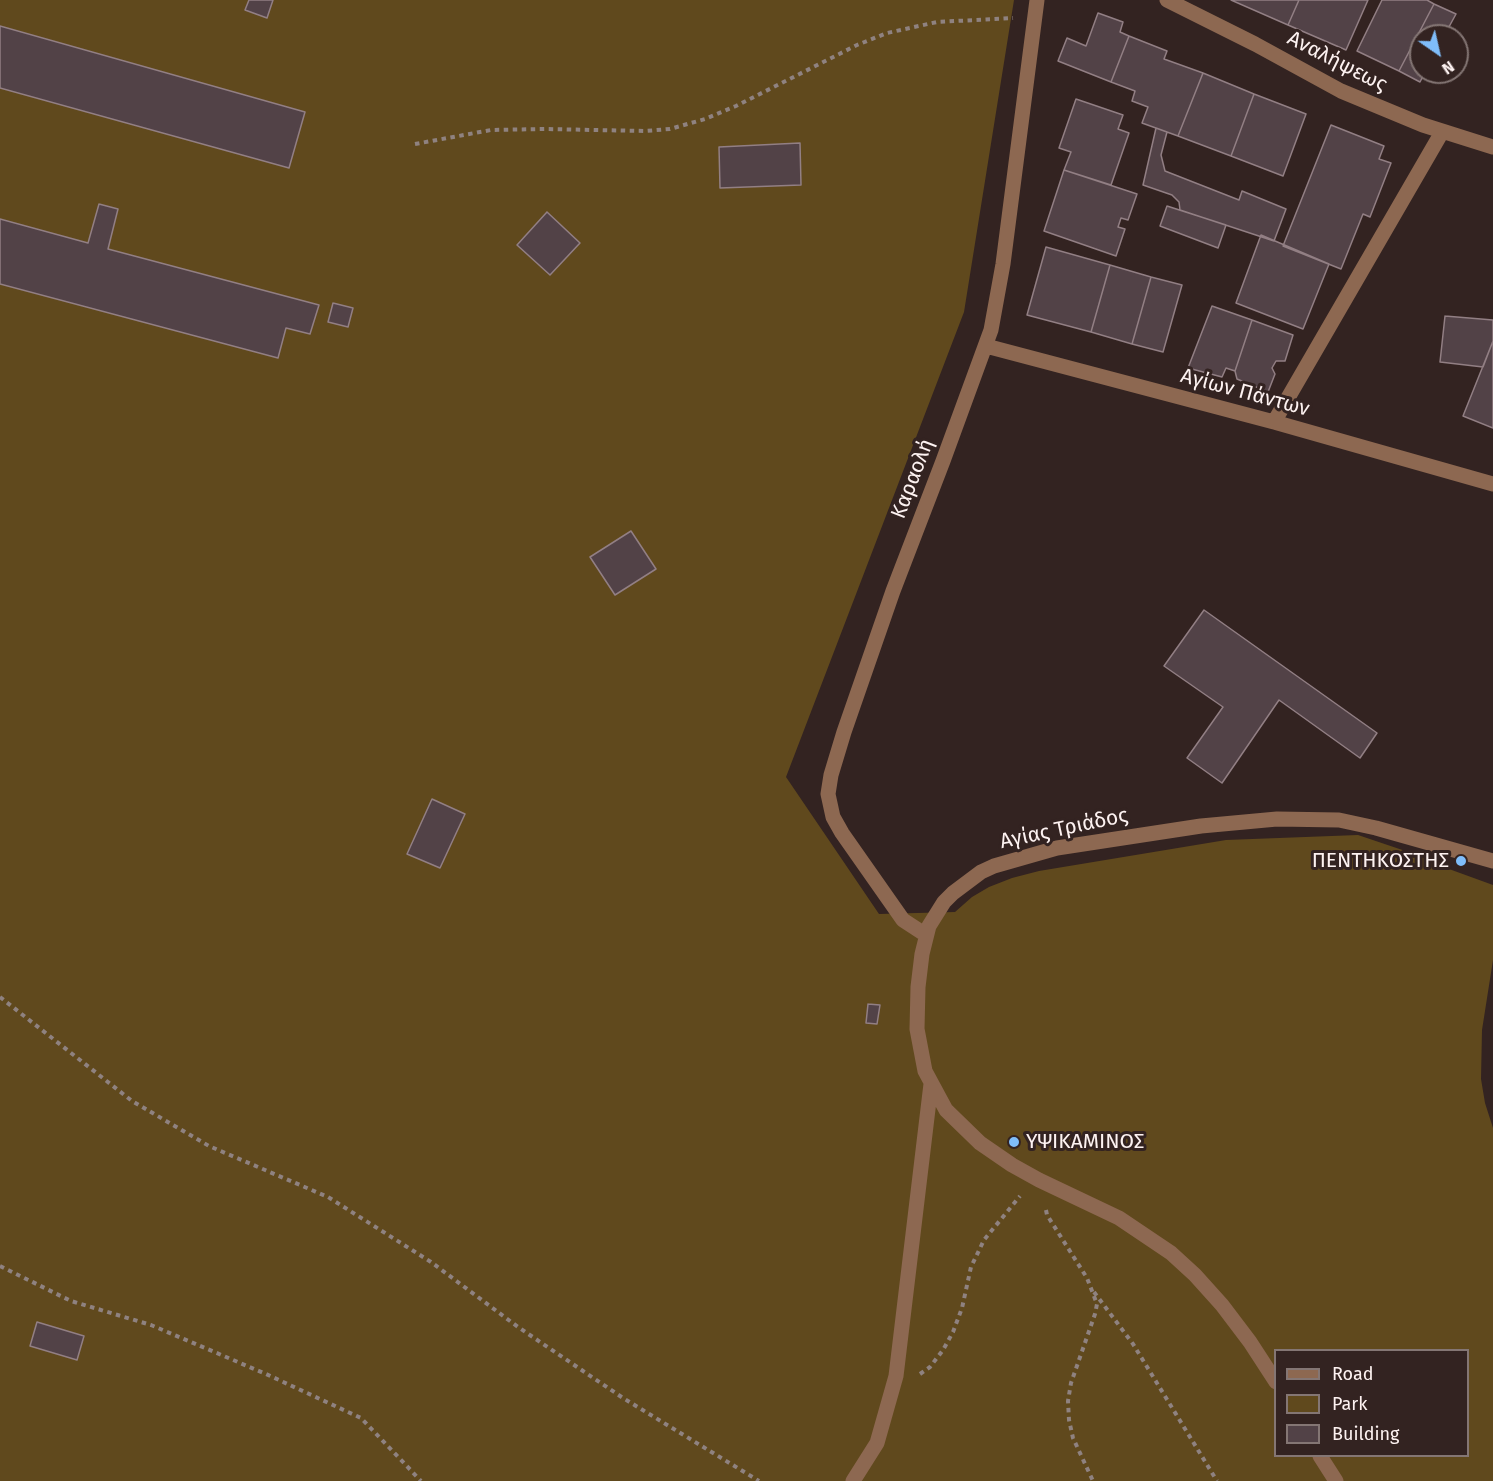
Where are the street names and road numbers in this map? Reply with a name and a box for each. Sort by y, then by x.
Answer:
street label: Αναλήψεως [1283,26,1391,98]
street label: Αγίων Πάντων [1178,364,1312,422]
street label: Καραολή [886,436,940,522]
street label: Αγίας Τριάδος [998,803,1130,855]

